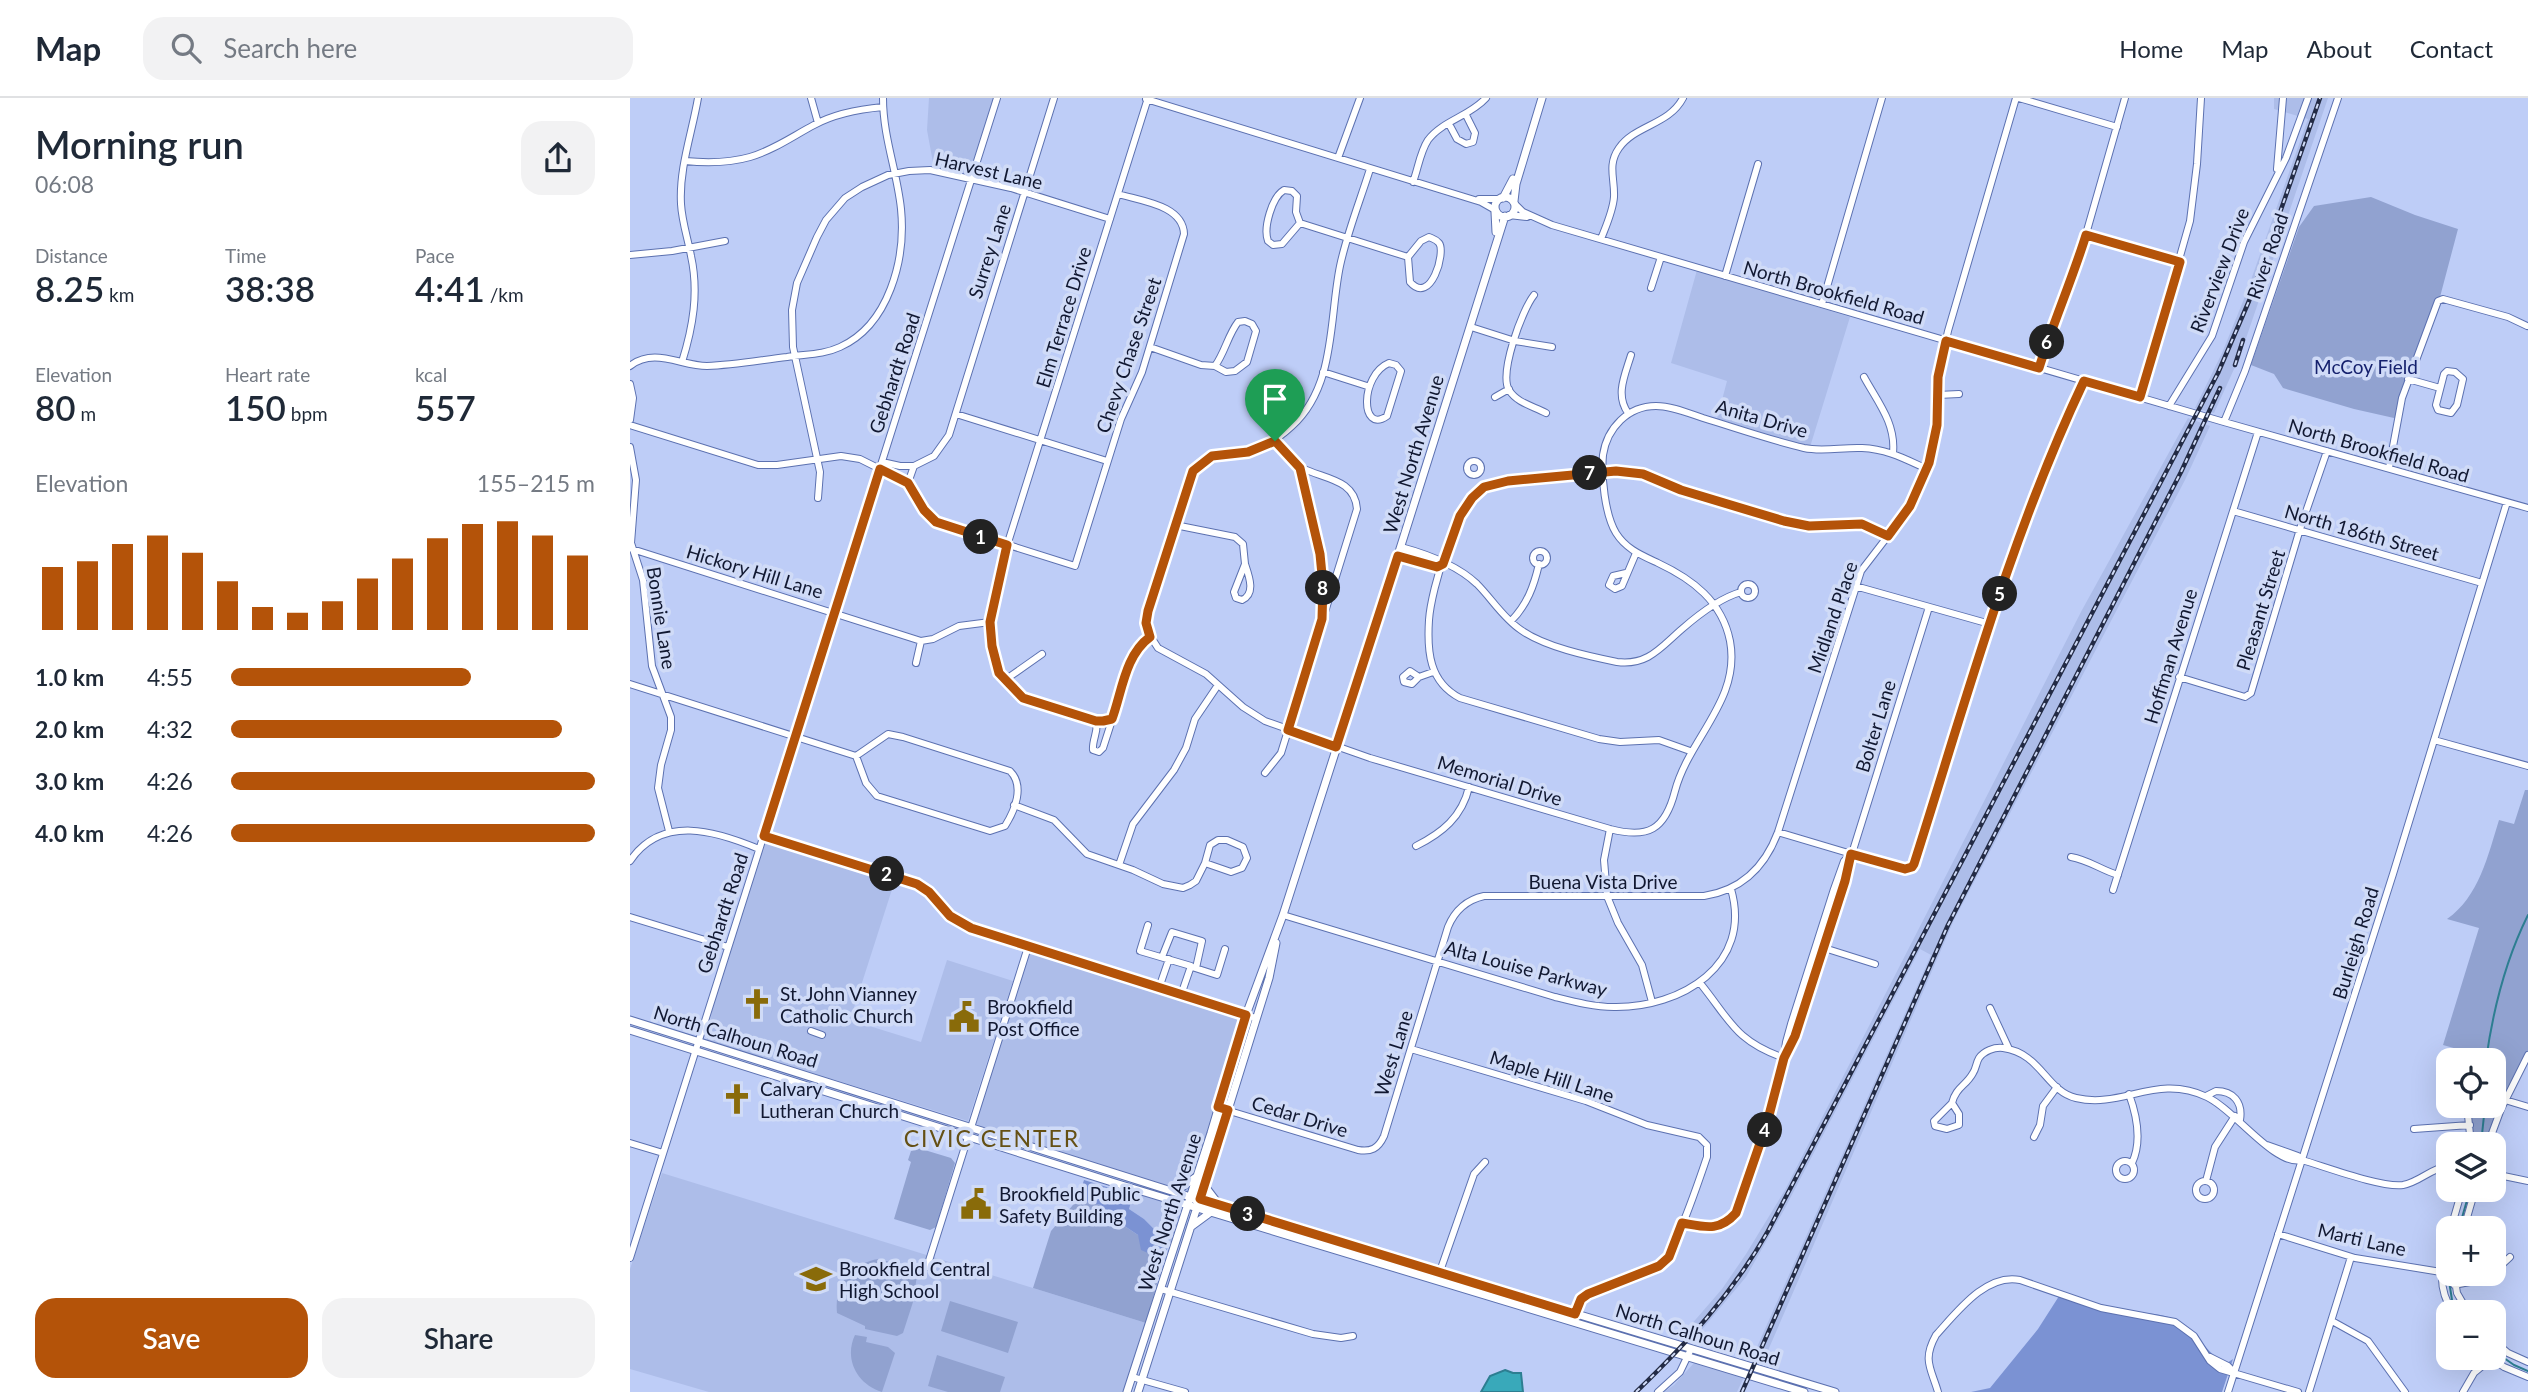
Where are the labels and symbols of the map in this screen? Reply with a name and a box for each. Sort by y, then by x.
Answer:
street label: Harvest Lane [933,146,1045,194]
street label: Surrey Lane [963,201,1015,301]
street label: Riverview Drive [2185,204,2253,336]
street label: River Road [2242,210,2292,302]
street label: Elm Terrace Drive [1031,244,1095,390]
street label: North Brookfield Road [1741,255,1927,329]
street label: Chevy Chase Street [1091,274,1165,436]
street label: Gebhardt Road [864,310,924,436]
pin: 6 [2030,324,2064,360]
park label: McCoy Field [2314,355,2418,378]
pin [1245,369,1305,441]
street label: West North Avenue [1378,372,1448,536]
street label: Anita Drive [1713,394,1811,442]
street label: North Brookfield Road [2286,413,2472,487]
pin: 7 [1572,456,1608,490]
street label: North 186th Street [2282,499,2442,565]
pin: 1 [964,520,998,555]
street label: Hickory Hill Lane [684,539,826,603]
street label: Pleasant Street [2231,547,2289,673]
street label: Midland Place [1802,558,1862,676]
street label: Bonnie Lane [643,565,681,671]
pin: 8 [1306,570,1340,606]
pin: 5 [1982,576,2018,612]
street label: Hoffman Avenue [2139,586,2201,726]
street label: Bolter Lane [1850,677,1900,775]
street label: Memorial Drive [1435,750,1565,810]
street label: Gebhardt Road [692,850,752,976]
pin: 2 [870,856,904,892]
street label: Buena Vista Drive [1529,870,1678,893]
street label: Burleigh Road [2327,884,2383,1002]
street label: Alta Louise Parkway [1442,935,1610,1001]
place label: St. John Vianney Catholic Church [780,982,917,1027]
church icon: St. John Vianney Catholic Church [740,987,774,1021]
place label: Brookfield Post Office [987,995,1080,1040]
street label: North Calhoun Road [651,1000,821,1072]
public building icon: Brookfield Post Office [947,1000,981,1034]
street label: West Lane [1369,1007,1417,1099]
street label: Maple Hill Lane [1487,1045,1617,1107]
place label: Calvary Lutheran Church [760,1077,899,1122]
church icon: Calvary Lutheran Church [720,1082,754,1116]
street label: Cedar Drive [1249,1090,1351,1142]
pin: 4 [1748,1112,1782,1148]
district label: CIVIC CENTER [904,1124,1080,1152]
street label: West North Avenue [1133,1130,1205,1294]
place label: Brookfield Public Safety Building [999,1182,1140,1227]
public building icon: Brookfield Public Safety Building [959,1187,993,1221]
pin: 3 [1230,1196,1266,1232]
street label: Marti Lane [2316,1218,2408,1260]
place label: Brookfield Central High School [839,1257,990,1302]
school or university icon: Brookfield Central High School [799,1262,833,1296]
street label: North Calhoun Road [1613,1298,1783,1370]

